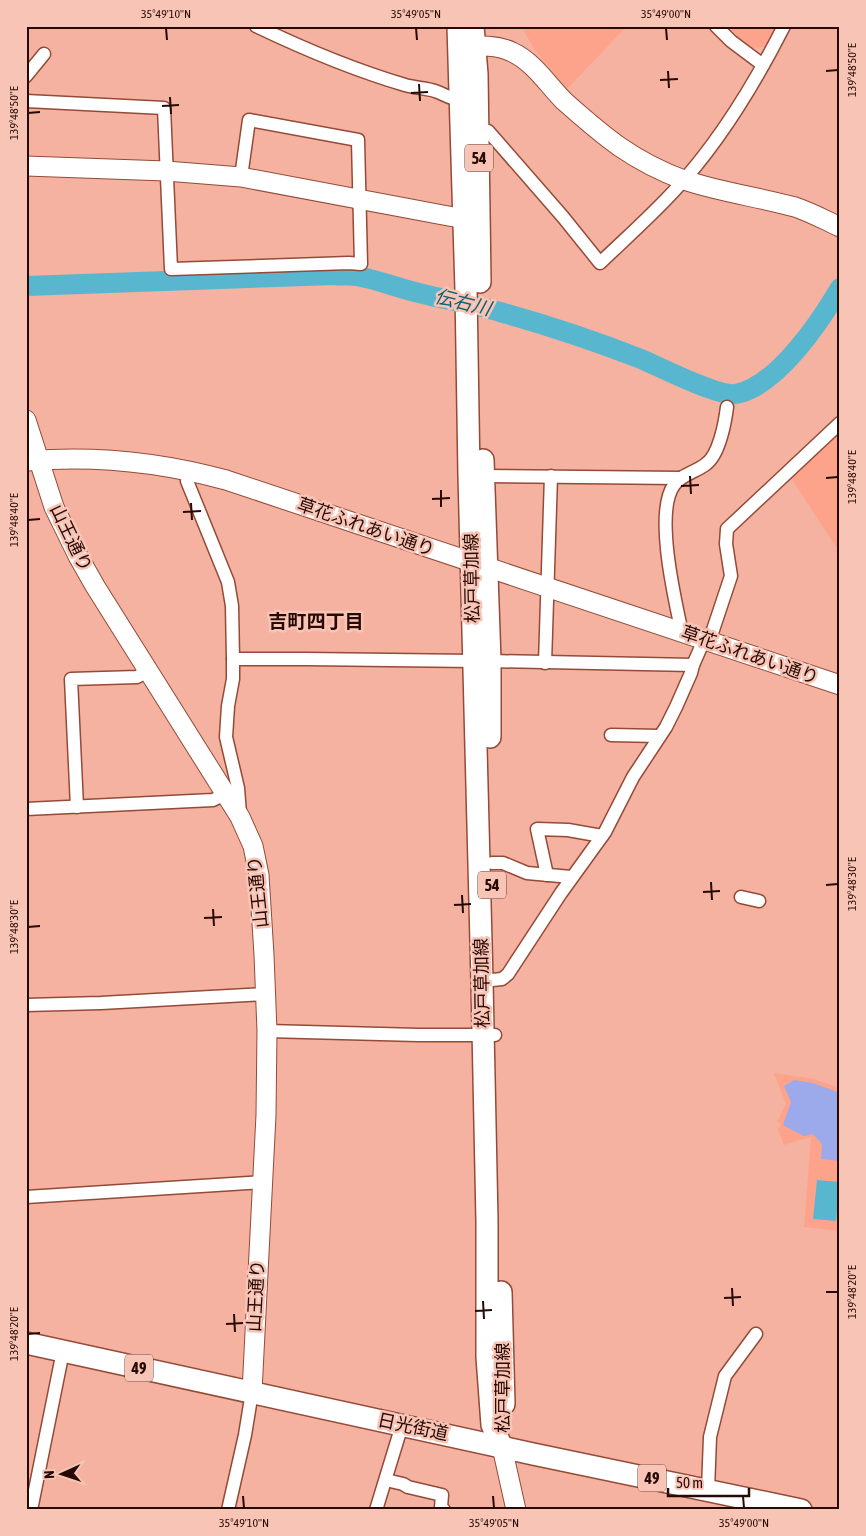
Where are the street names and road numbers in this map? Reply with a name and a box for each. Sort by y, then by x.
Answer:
road number: 54 [465,144,493,172]
street label: 草花ふれあい通り [295,493,438,560]
street label: 山王通り [46,501,97,575]
street label: 松戸草加線 [460,533,483,623]
street label: 草花ふれあい通り [679,621,822,688]
street label: 山王通り [243,855,272,929]
road number: 54 [478,872,506,898]
street label: 松戸草加線 [470,938,493,1028]
street label: 山王通り [243,1259,268,1332]
street label: 松戸草加線 [492,1343,513,1433]
road number: 49 [125,1355,153,1382]
street label: 日光街道 [376,1409,451,1444]
road number: 49 [638,1465,666,1492]

